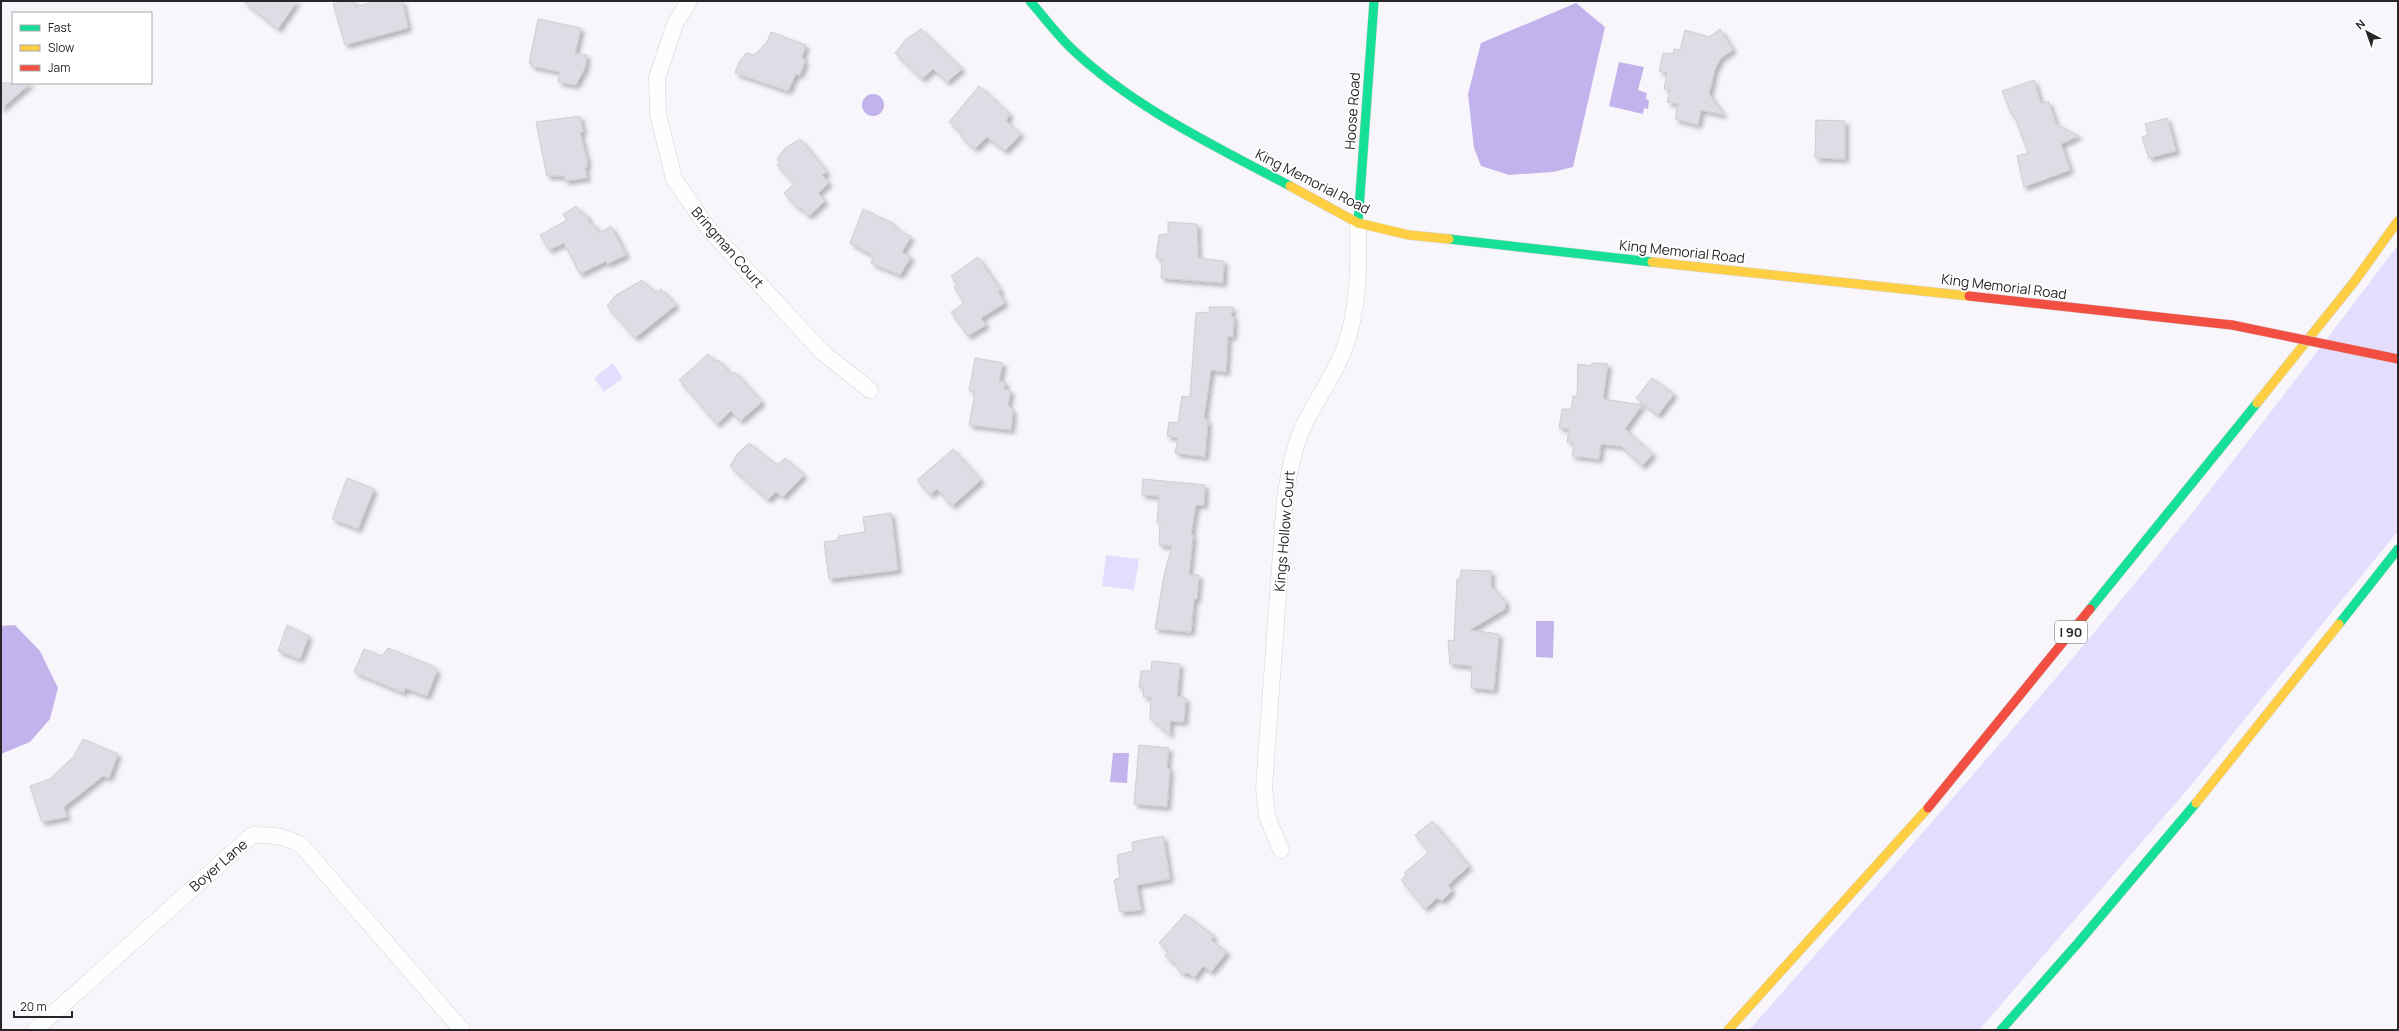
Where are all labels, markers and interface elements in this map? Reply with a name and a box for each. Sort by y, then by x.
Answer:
legend [12,12,152,84]
north arrow [2347,12,2387,52]
text: N [2352,16,2368,32]
text: Fast [48,19,72,36]
text: Slow [48,39,74,56]
text: Jam [48,59,70,76]
street label: Hoose Road [1340,72,1364,150]
street label: King Memorial Road [1252,144,1374,218]
street label: Bringman Court [688,202,769,292]
street label: King Memorial Road [1618,235,1746,267]
street label: King Memorial Road [1940,269,2068,303]
street label: Kings Hollow Court [1269,469,1299,592]
road number: I 90 [2055,621,2087,643]
street label: Boyer Lane [185,835,251,895]
scale bar [14,993,72,1019]
text: 20 m [20,998,47,1015]

